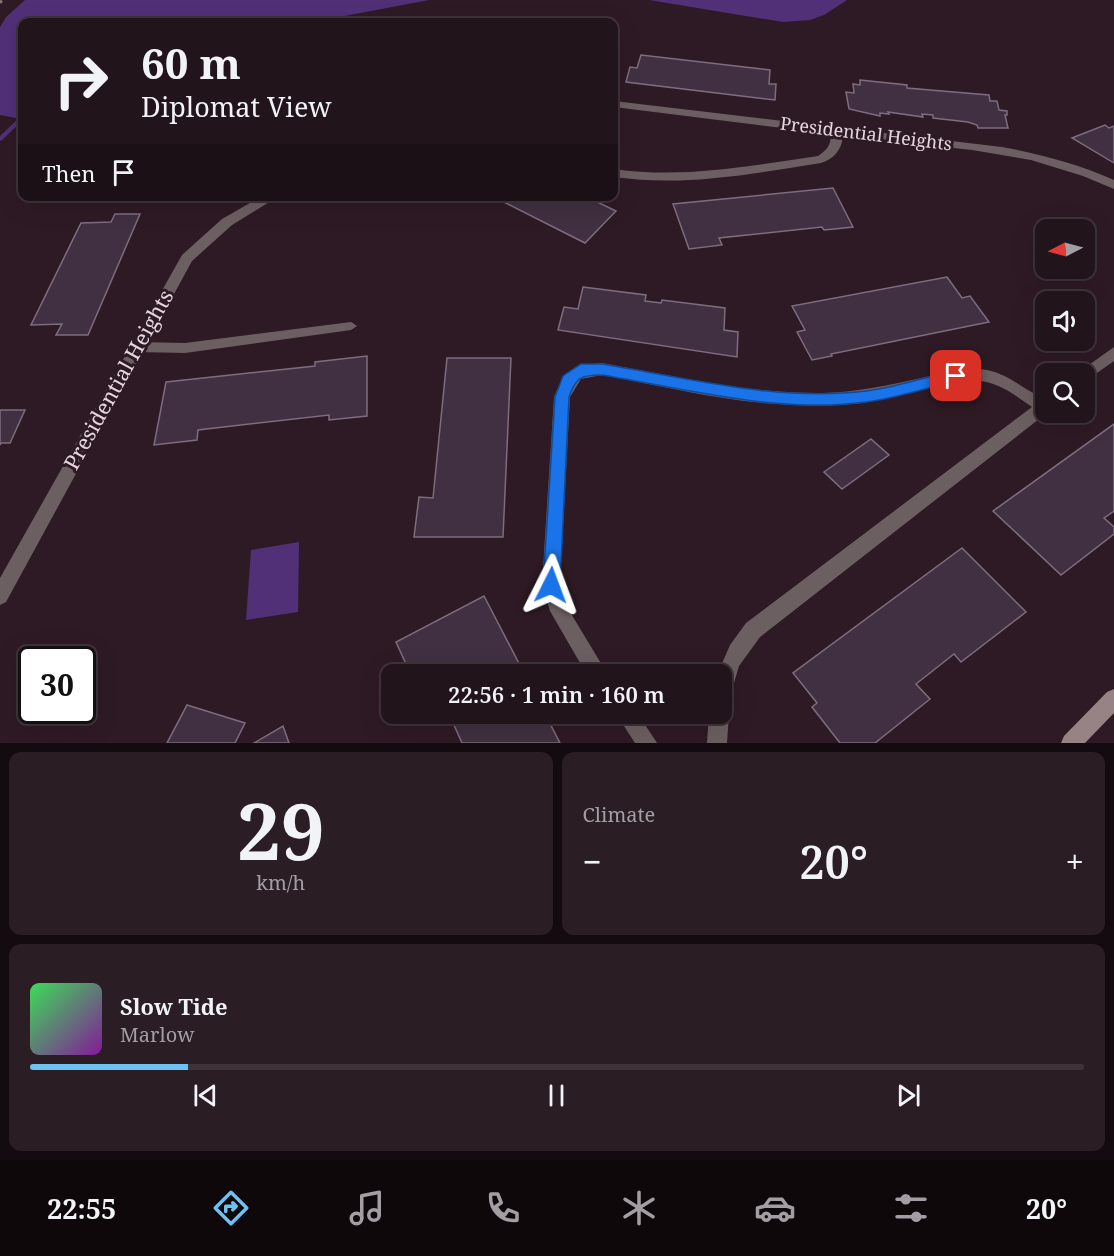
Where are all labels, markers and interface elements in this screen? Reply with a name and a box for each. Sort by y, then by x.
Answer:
text: 60 m [141,34,241,91]
icon: right [42,42,120,120]
text: Diplomat View [141,88,332,125]
street label: Presidential Heights [779,111,953,155]
icon: arrive [107,156,140,189]
text: Then [42,158,95,188]
north arrow [1035,219,1095,279]
map controls [1035,219,1095,423]
street label: Presidential Heights [57,285,179,475]
button: sound [1035,291,1095,351]
pin [930,350,981,401]
icon: arrive [939,359,972,392]
button: search [1035,363,1095,423]
position arrow [519,553,583,617]
speed limit sign: 30 [18,646,96,724]
text: 22:56 · 1 min · 160 m [448,679,665,709]
text: 29 [237,777,325,883]
text: Climate [583,801,655,828]
text: 20° [799,831,868,892]
text: − [583,839,602,884]
text: + [1066,839,1084,884]
text: km/h [256,869,305,896]
text: Slow Tide [120,991,228,1021]
text: Marlow [120,1021,194,1048]
icon: previous [189,1079,222,1112]
icon: pause [540,1079,573,1112]
icon: next [892,1079,925,1112]
icon: directions [210,1187,252,1229]
icon: music [346,1187,388,1229]
icon: phone [482,1187,524,1229]
icon: climate [618,1187,660,1229]
icon: car [754,1187,796,1229]
icon: filters [890,1187,932,1229]
text: 22:55 [47,1190,116,1227]
text: 20° [1026,1190,1067,1227]

